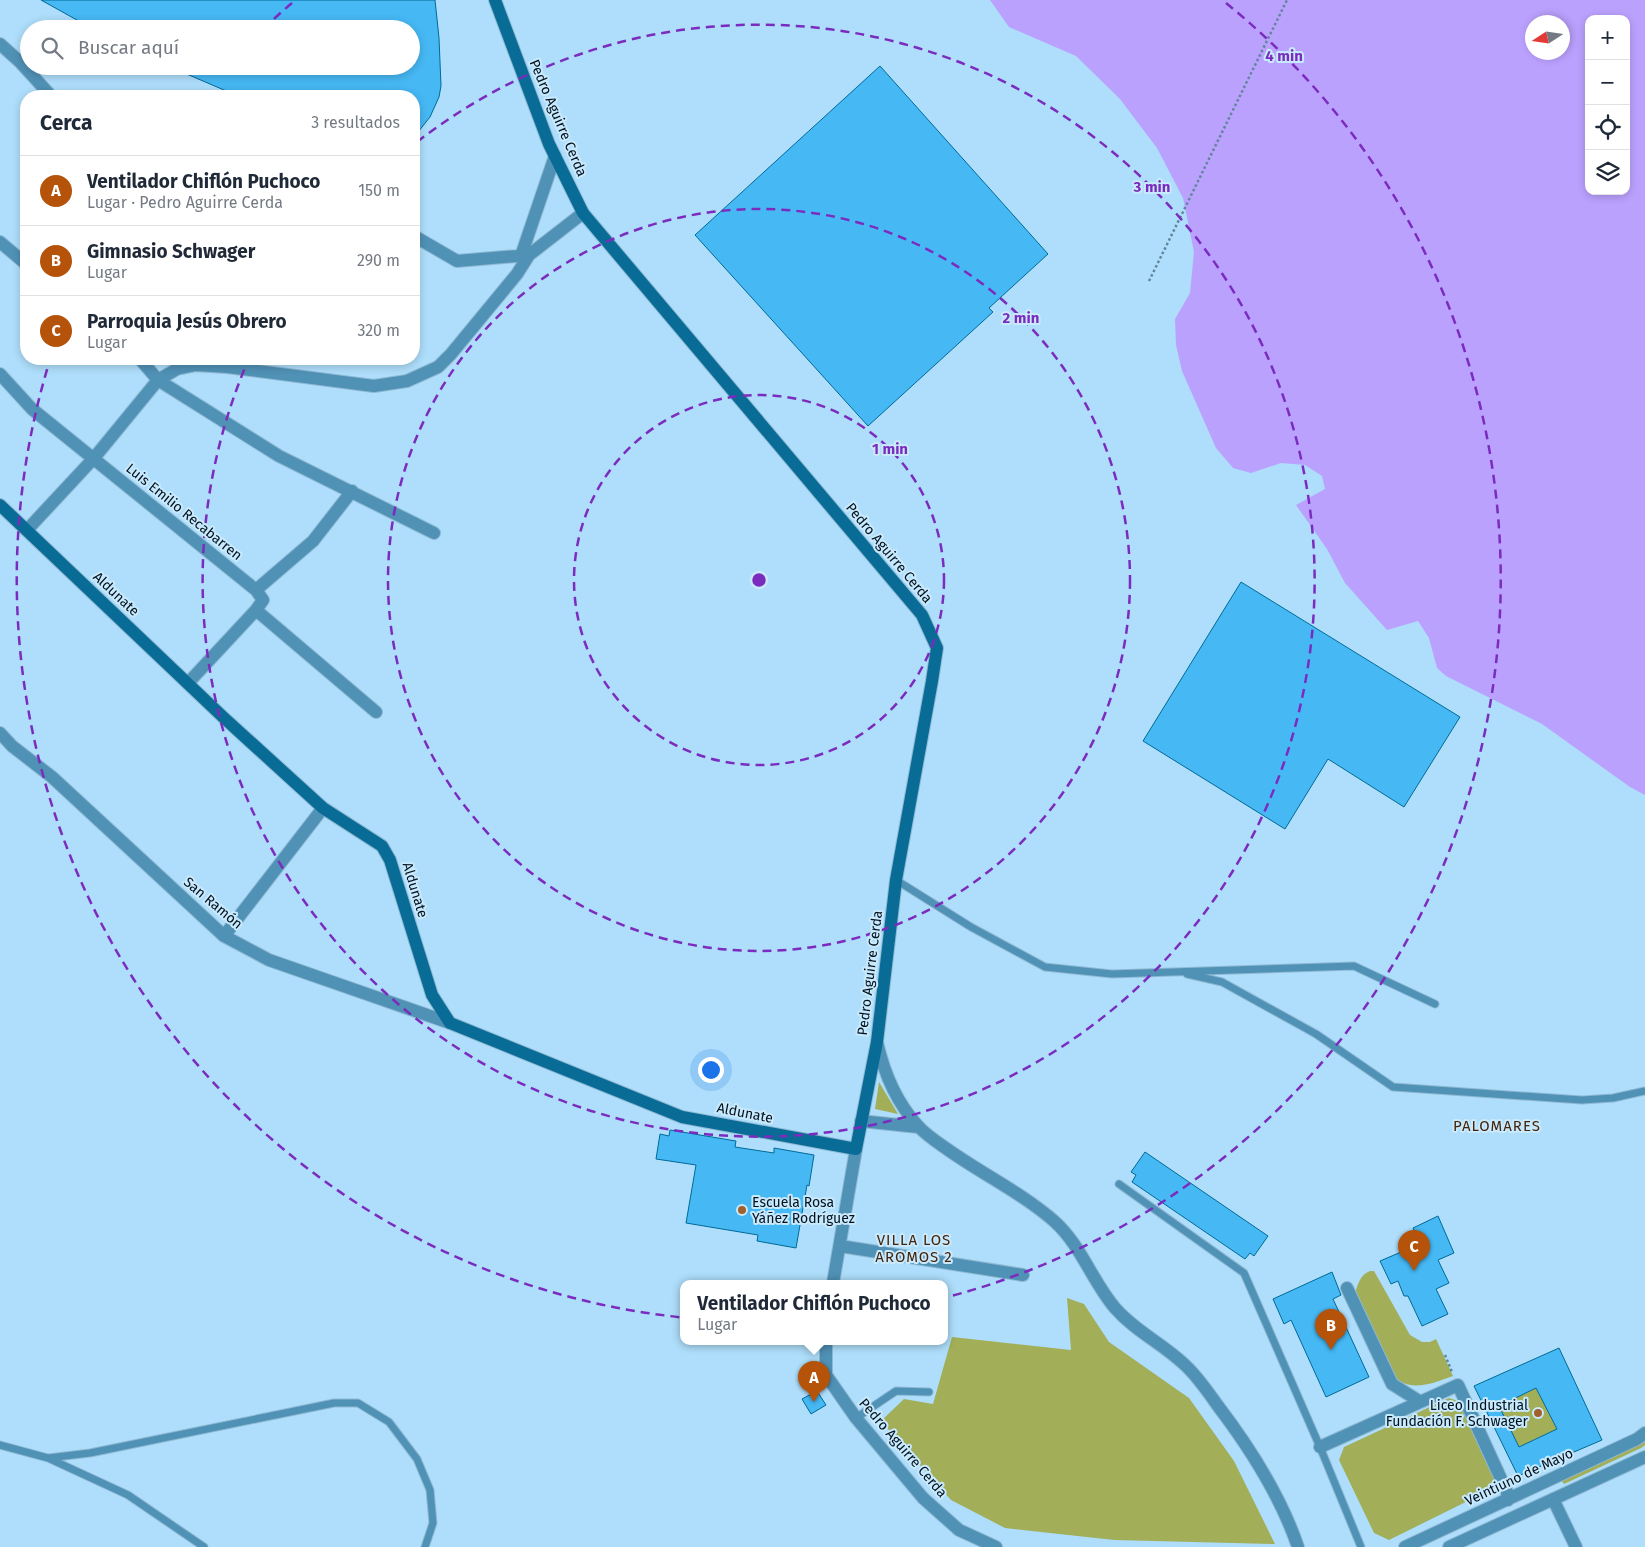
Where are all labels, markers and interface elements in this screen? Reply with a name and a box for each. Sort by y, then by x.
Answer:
north arrow [1525,15,1570,60]
map controls [1585,15,1630,195]
button: + [1585,15,1630,60]
search box [20,20,420,75]
icon: search [38,34,66,62]
text: Buscar aquí [78,36,179,59]
text: 4 min [1265,47,1303,65]
street label: Pedro Aguirre Cerda [526,57,590,179]
button: − [1585,60,1630,105]
button: locate [1585,105,1630,150]
text: Cerca [40,110,92,136]
text: 3 resultados [311,113,400,132]
button: layers [1585,150,1630,195]
text: Ventilador Chiflón Puchoco [87,170,320,193]
text: 3 min [1133,178,1170,196]
text: A [51,181,61,200]
text: 150 m [358,181,400,200]
text: Lugar · Pedro Aguirre Cerda [87,193,283,212]
text: Gimnasio Schwager [87,240,255,263]
text: B [51,251,61,270]
text: 290 m [357,251,400,270]
text: Lugar [87,263,127,282]
text: 2 min [1003,309,1039,327]
text: Parroquia Jesús Obrero [87,310,287,333]
text: C [51,321,61,340]
text: 320 m [357,321,400,340]
text: Lugar [87,333,127,352]
text: 1 min [872,440,908,458]
street label: Luis Emilio Recabarren [123,460,245,564]
street label: Pedro Aguirre Cerda [842,499,936,607]
street label: Aldunate [89,568,143,620]
centre of rings [750,571,768,589]
street label: Aldunate [399,860,431,920]
street label: San Ramón [180,874,246,932]
street label: Pedro Aguirre Cerda [854,910,886,1036]
your location [698,1057,724,1083]
street label: Aldunate [715,1099,775,1127]
district label: PALOMARES [1453,1117,1541,1135]
place label: Escuela Rosa Yáñez Rodríguez [752,1194,855,1227]
marker: Escuela Rosa Yáñez Rodríguez [736,1204,748,1216]
pin: C [1398,1230,1430,1271]
district label: VILLA LOS AROMOS 2 [875,1231,953,1266]
popup [680,1280,948,1345]
text: Ventilador Chiflón Puchoco [697,1292,931,1315]
pin: B [1315,1309,1347,1350]
text: Lugar [697,1315,737,1334]
pin: A [798,1361,830,1402]
street label: Pedro Aguirre Cerda [855,1395,951,1501]
place label: Liceo Industrial Fundación F. Schwager [1386,1397,1529,1430]
marker: Liceo Industrial Fundación F. Schwager [1532,1407,1544,1419]
street label: Veintiuno de Mayo [1462,1444,1576,1510]

